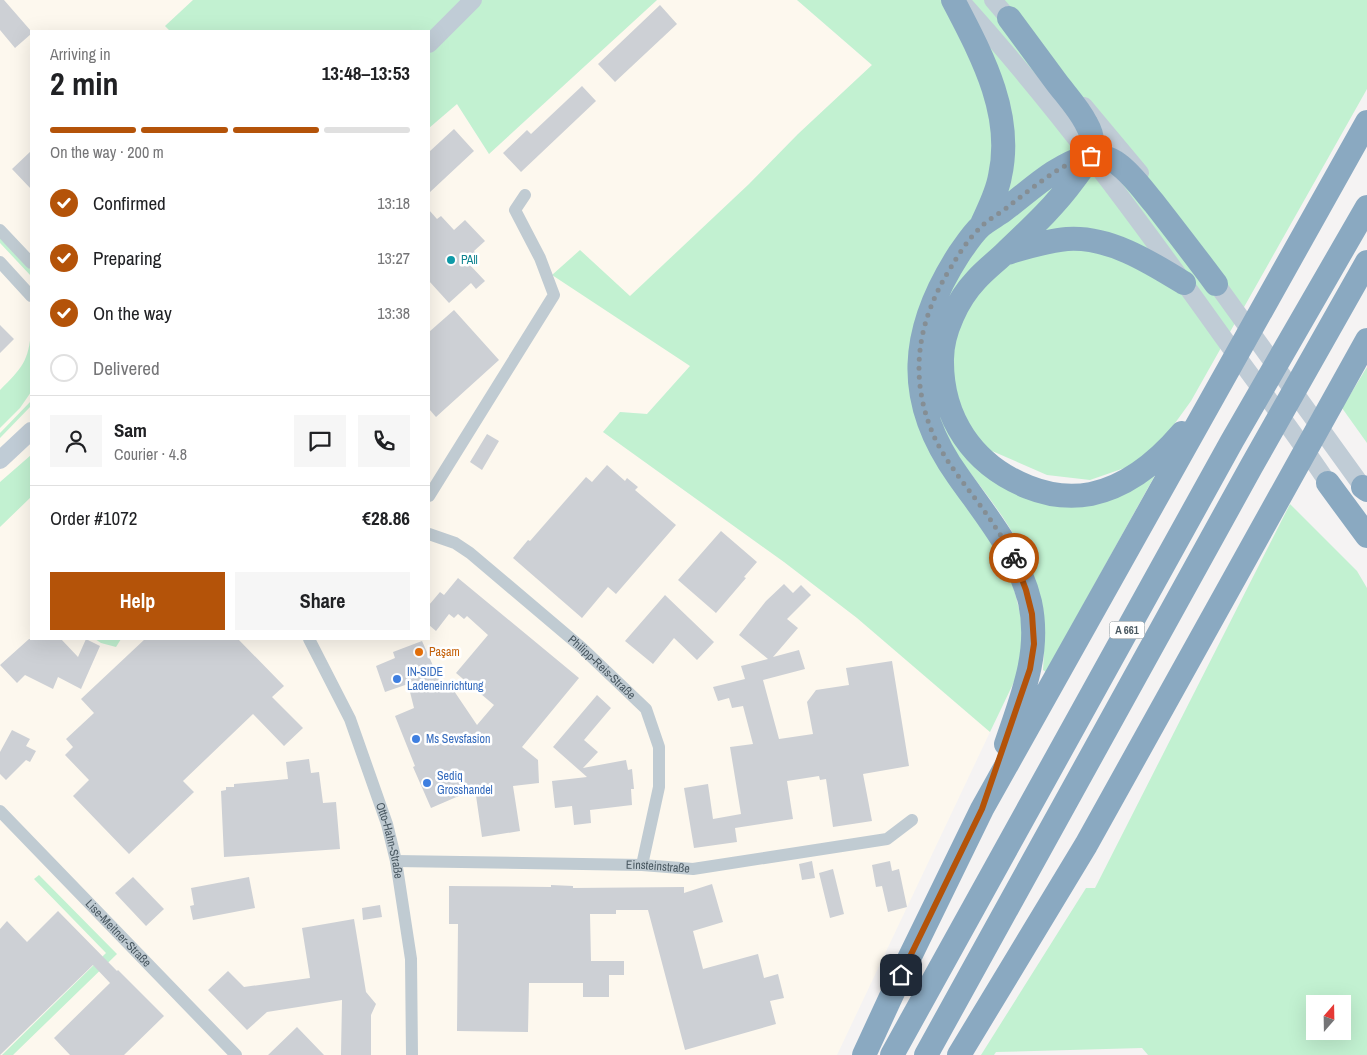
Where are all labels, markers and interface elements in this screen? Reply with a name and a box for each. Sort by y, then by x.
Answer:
text: Arriving in [50,43,111,65]
text: 13:48–13:53 [322,60,410,86]
text: 2 min [50,62,119,105]
pin [1070,135,1112,177]
text: On the way · 200 m [50,141,164,163]
icon: bag [1077,142,1105,170]
icon: check [50,189,78,217]
text: Confirmed [93,190,166,216]
text: 13:18 [377,192,410,214]
icon: check [50,244,78,272]
text: Preparing [93,245,161,271]
text: 13:27 [377,247,410,269]
place label: PAll [461,252,478,268]
marker: PAll [445,254,457,266]
icon: check [50,299,78,327]
text: On the way [93,300,172,326]
text: 13:38 [377,302,410,324]
text: Delivered [93,355,160,381]
button: person [50,415,102,467]
button: chat [294,415,346,467]
button: phone [358,415,410,467]
text: Sam [114,417,147,443]
text: Courier · 4.8 [114,443,187,465]
text: Order #1072 [50,505,137,531]
text: €28.86 [362,505,410,531]
courier [989,533,1039,583]
icon: bike [1000,544,1028,572]
button: Help [50,572,225,630]
button: Share [235,572,410,630]
road number: A 661 [1110,622,1144,638]
street label: Philipp-Reis-Straße [565,631,639,703]
place label: Paşam [429,644,460,660]
marker: Paşam [413,646,425,658]
place label: IN-SIDE Ladeneinrichtung [407,664,484,694]
marker: IN-SIDE Ladeneinrichtung [391,673,403,685]
place label: Ms Sevsfasion [426,731,491,747]
marker: Ms Sevsfasion [410,733,422,745]
place label: Sediq Grosshandel [437,768,493,798]
marker: Sediq Grosshandel [421,777,433,789]
street label: Otto-Hahn-Straße [372,800,407,880]
street label: Einsteinstraße [626,857,691,877]
street label: Lise-Meitner-Straße [82,896,155,970]
pin [880,954,922,996]
icon: home [887,961,915,989]
north arrow [1306,995,1351,1040]
map controls [1306,995,1351,1040]

